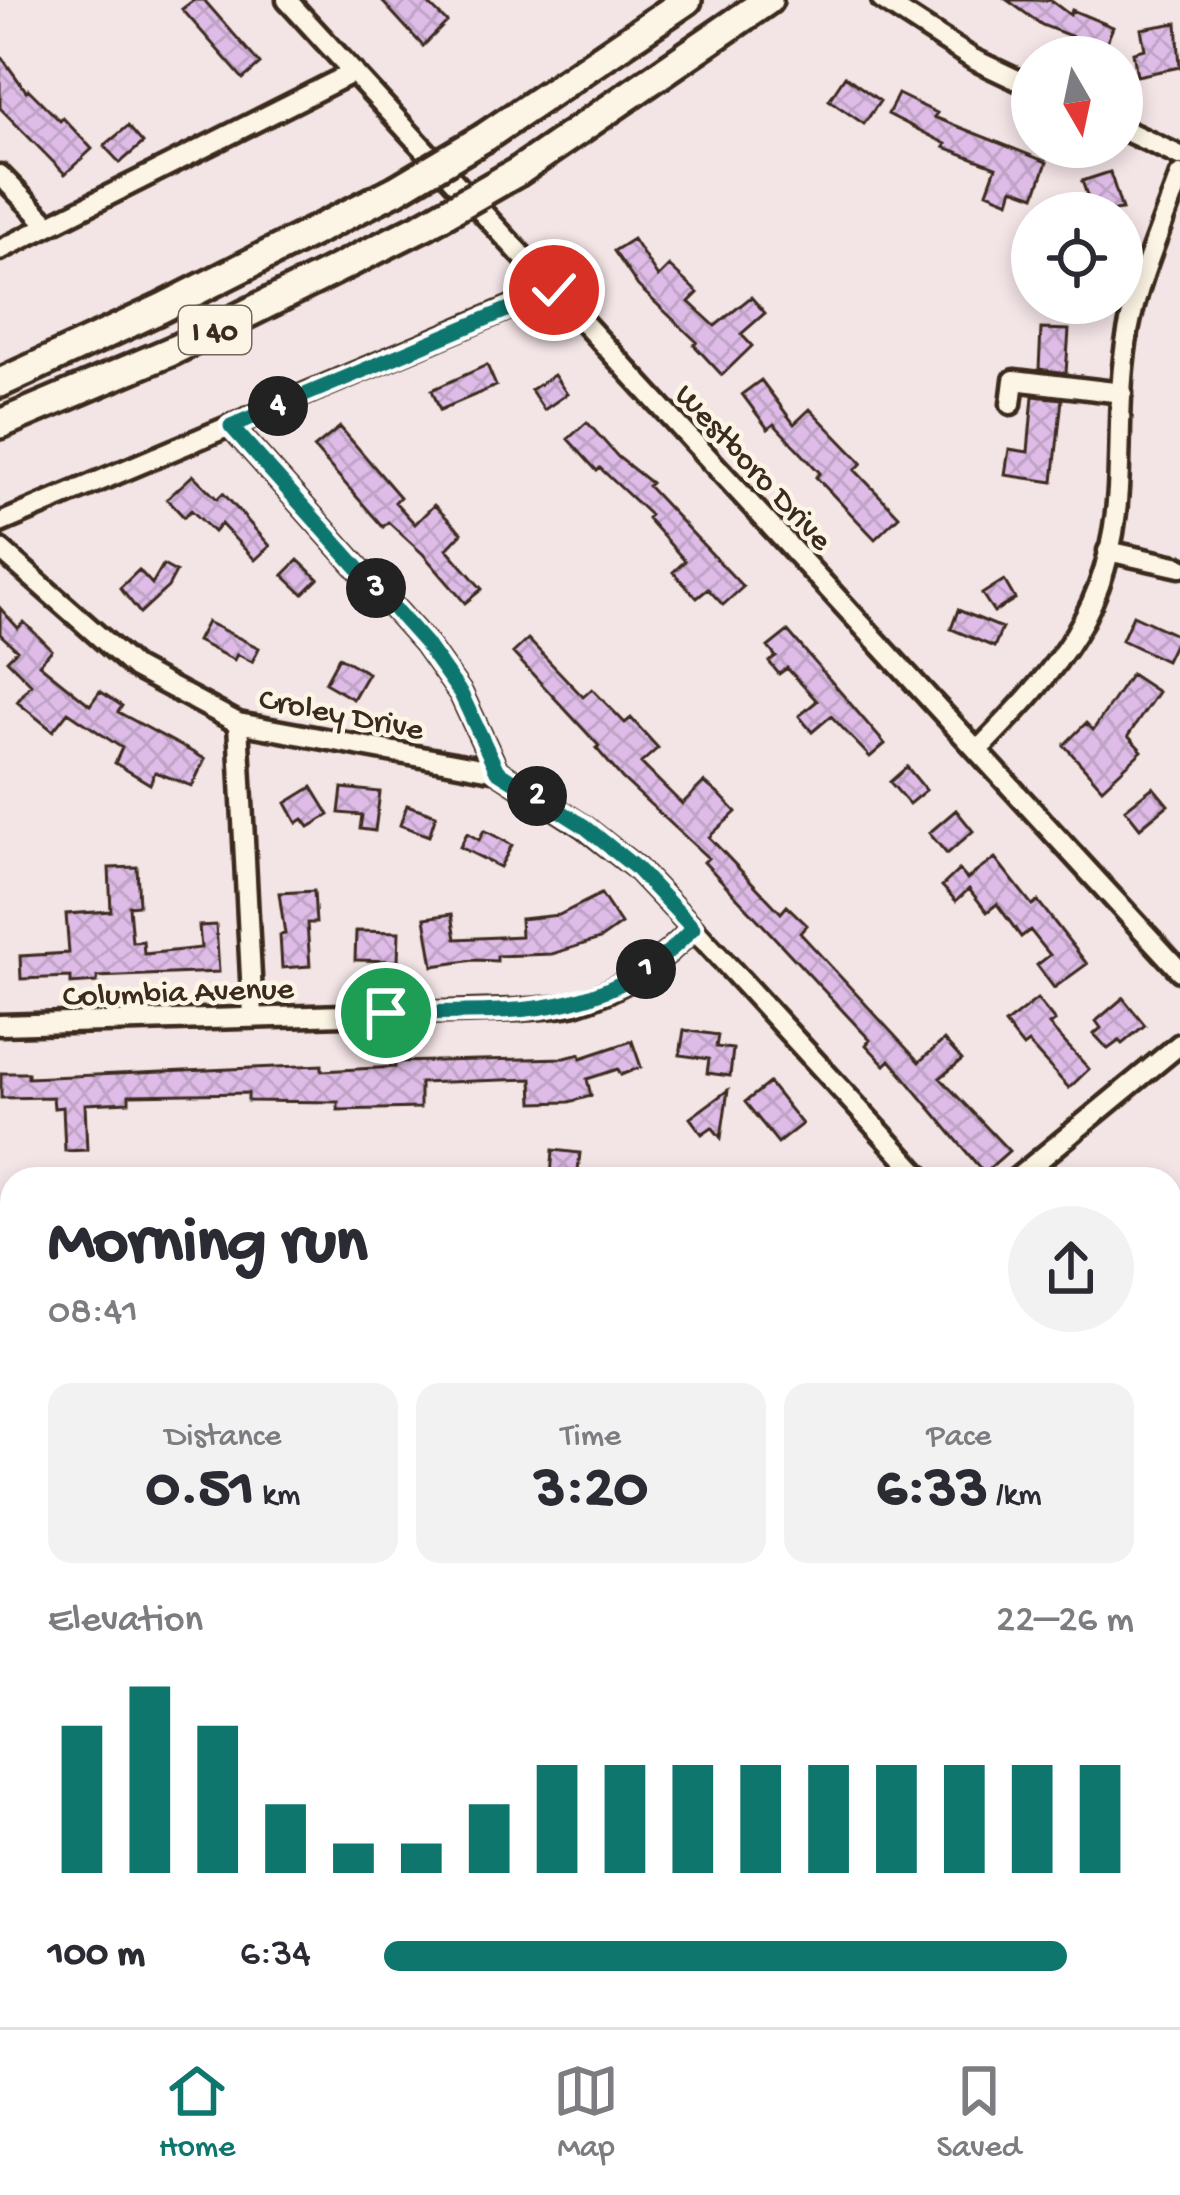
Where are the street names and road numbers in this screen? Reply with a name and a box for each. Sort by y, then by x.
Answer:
road number: I 40 [179,306,251,354]
street label: Westboro Drive [665,378,839,561]
street label: Croley Drive [255,682,427,752]
street label: Columbia Avenue [62,972,295,1018]

